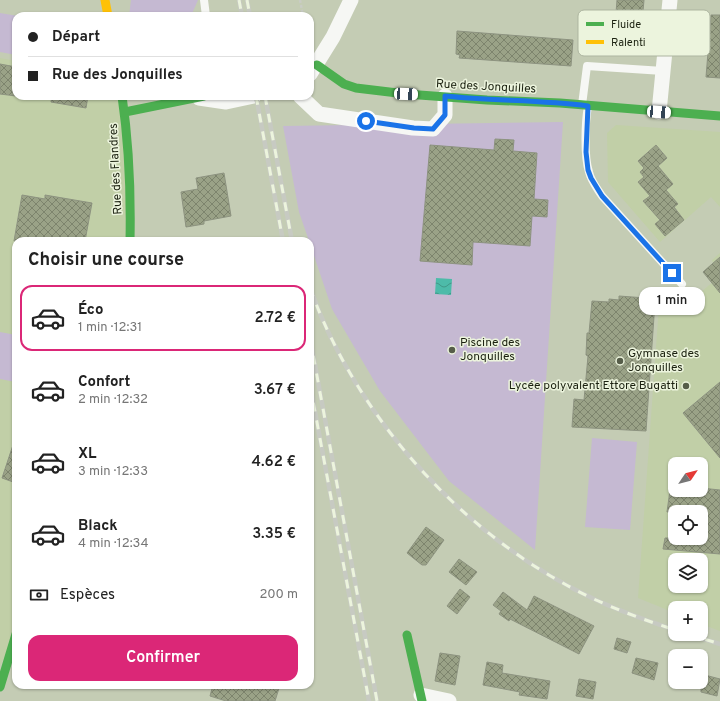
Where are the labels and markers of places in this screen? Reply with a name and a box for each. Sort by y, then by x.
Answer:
place label: Piscine des Jonquilles [460,335,520,365]
marker: Piscine des Jonquilles [447,345,457,355]
place label: Gymnase des Jonquilles [628,346,699,376]
marker: Gymnase des Jonquilles [615,356,625,366]
place label: Lycée polyvalent Ettore Bugatti [509,378,678,394]
marker: Lycée polyvalent Ettore Bugatti [681,381,691,391]

